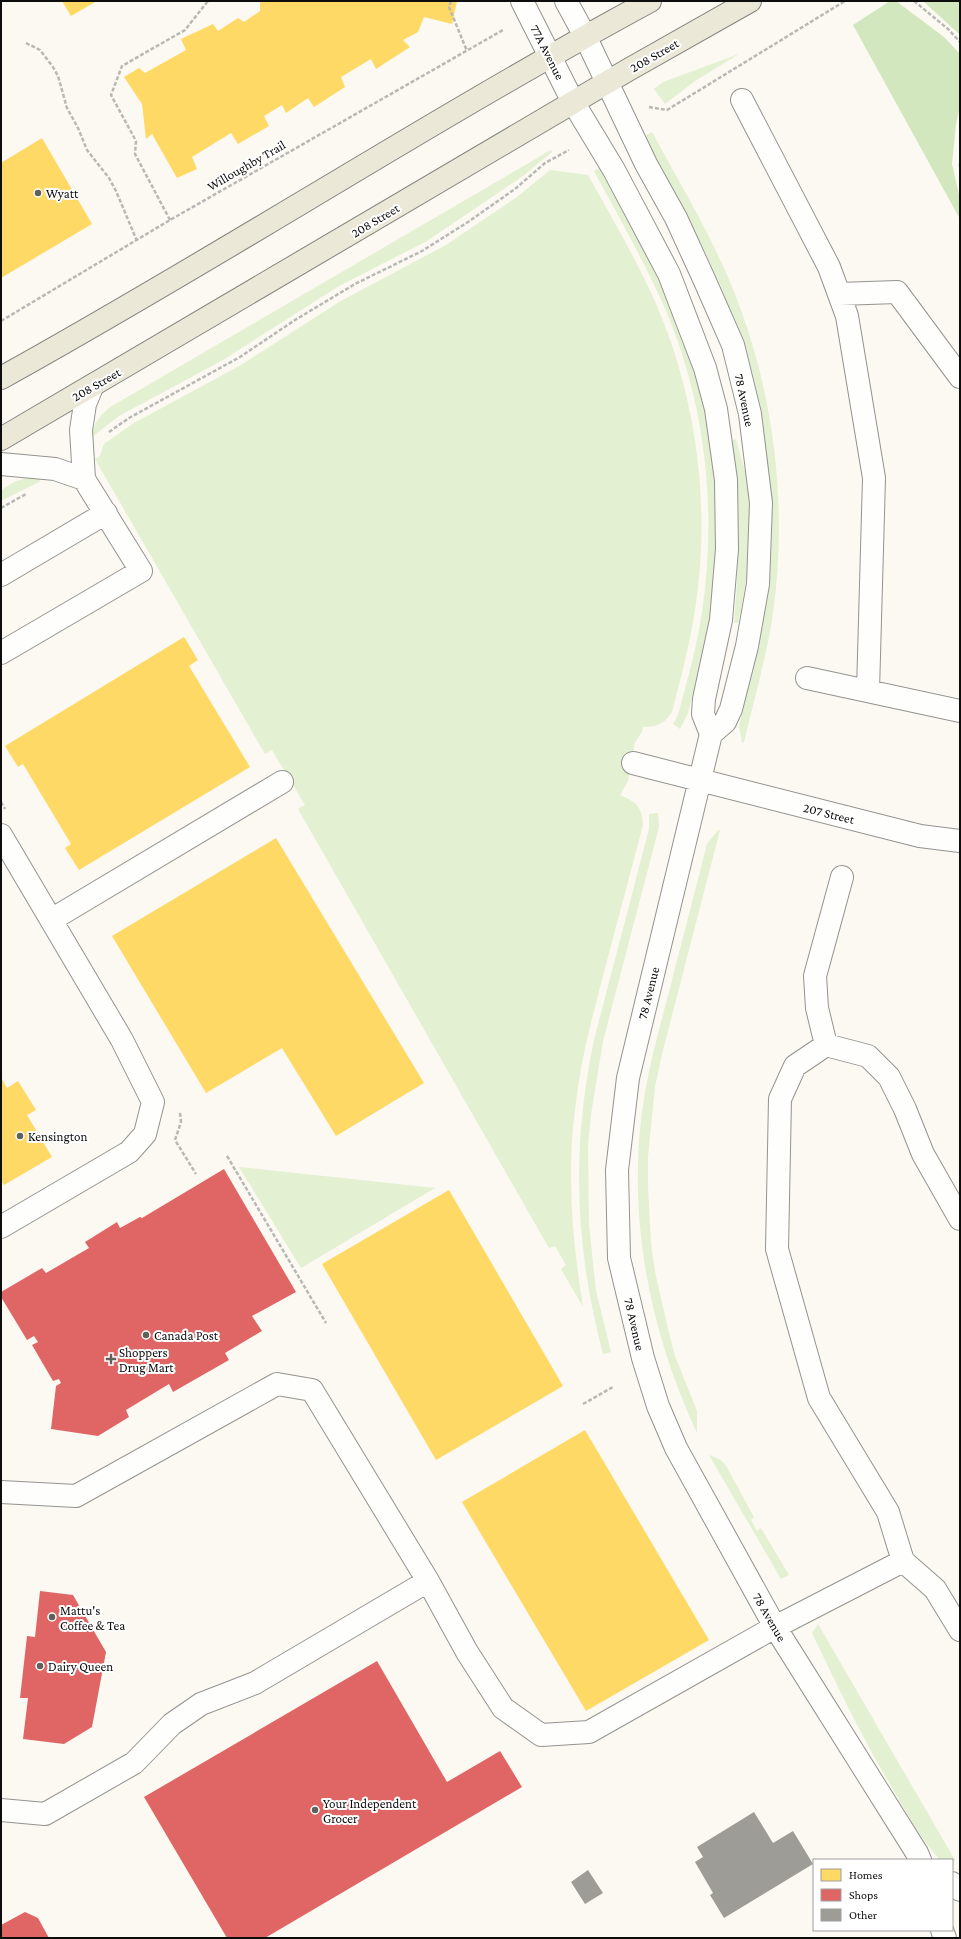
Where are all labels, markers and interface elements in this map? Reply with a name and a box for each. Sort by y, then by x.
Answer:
street label: 77A Avenue [527,22,568,82]
street label: 208 Street [627,35,682,75]
street label: Willoughby Trail [204,137,289,194]
place label: Wyatt [46,186,79,201]
marker: Wyatt [33,188,43,198]
street label: 208 Street [348,200,403,241]
street label: 208 Street [69,364,124,404]
street label: 78 Avenue [732,372,757,428]
street label: 207 Street [802,800,857,827]
street label: 78 Avenue [635,965,662,1021]
place label: Kensington [28,1129,87,1144]
marker: Kensington [15,1131,25,1141]
street label: 78 Avenue [621,1296,648,1352]
place label: Canada Post [154,1328,219,1343]
marker: Canada Post [141,1330,151,1340]
place label: Shoppers Drug Mart [119,1345,174,1375]
marker: Shoppers Drug Mart [106,1354,116,1364]
street label: 78 Avenue [750,1590,790,1644]
place label: Mattu's Coffee & Tea [60,1603,125,1633]
marker: Mattu's Coffee & Tea [47,1612,57,1622]
place label: Dairy Queen [48,1659,113,1674]
marker: Dairy Queen [35,1661,45,1671]
place label: Your Independent Grocer [323,1796,417,1826]
marker: Your Independent Grocer [310,1805,320,1815]
legend [813,1859,953,1931]
text: Homes [849,1868,883,1882]
text: Shops [849,1888,878,1902]
text: Other [849,1908,878,1922]

